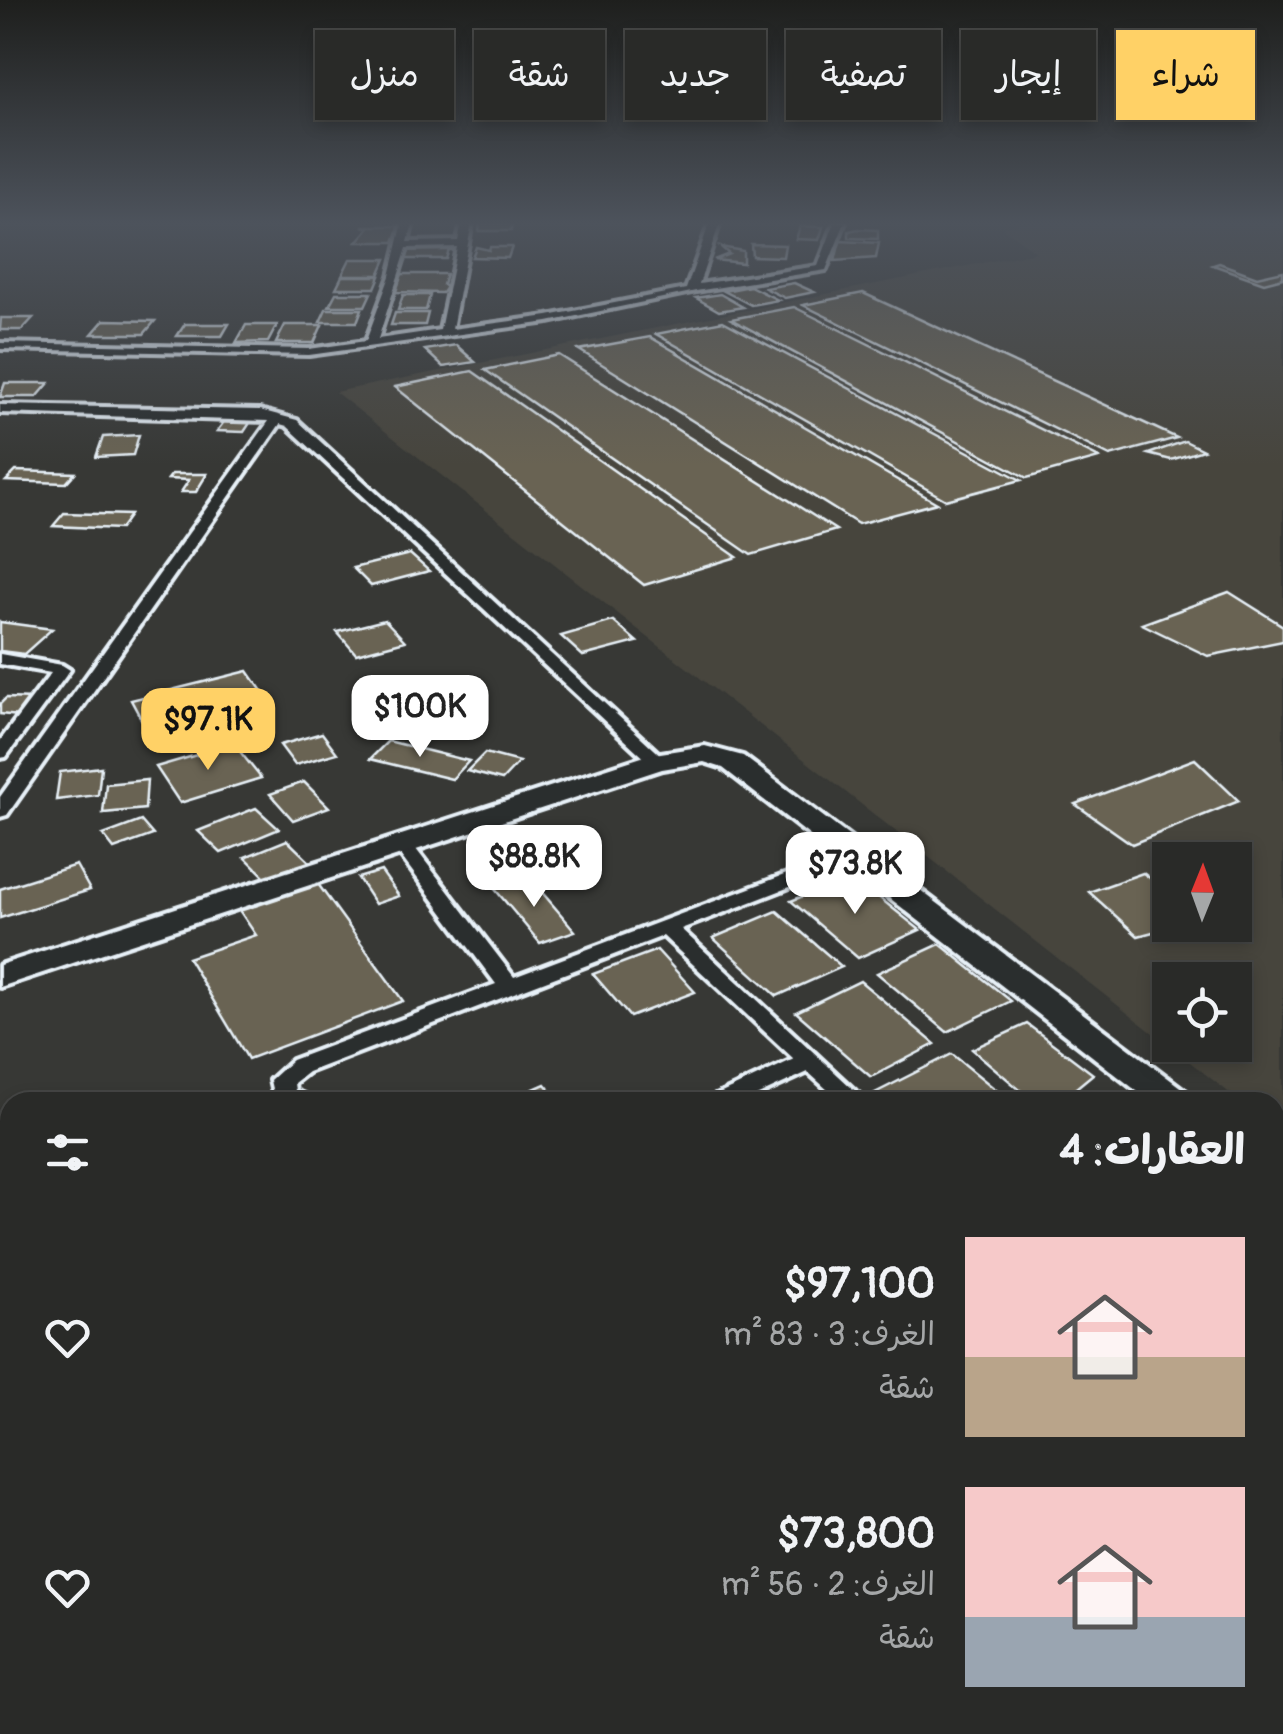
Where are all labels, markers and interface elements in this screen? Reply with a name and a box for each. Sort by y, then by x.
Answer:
chip: منزل [315,30,454,120]
chip: شقة [474,30,605,120]
chip: جديد [625,30,766,120]
chip: تصفية [786,30,941,120]
chip: إيجار [961,30,1096,120]
chip: شراء [1116,30,1255,120]
pin: $100K [350,675,490,760]
text: $100K [374,687,466,727]
pin: $97.1K [127,688,289,773]
text: $97.1K [163,700,253,740]
pin: $88.8K [453,825,615,910]
pin: $73.8K [774,832,936,917]
text: $88.8K [488,837,580,877]
north arrow [1152,842,1252,942]
map controls [1152,842,1252,1062]
text: $73.8K [808,844,902,884]
button: locate [1152,962,1252,1062]
icon: filters [40,1125,95,1180]
text: العقارات: 4 [1060,1125,1245,1177]
text: $97,100 [784,1258,935,1310]
icon: home [1045,1277,1165,1397]
icon: heart [40,1310,95,1365]
text: الغرف: 3 · 83 m² [723,1315,935,1355]
text: شقة [879,1368,935,1408]
text: $73,800 [777,1508,935,1560]
icon: home [1045,1527,1165,1647]
icon: heart [40,1560,95,1615]
text: الغرف: 2 · 56 m² [721,1565,935,1605]
text: شقة [879,1618,935,1658]

